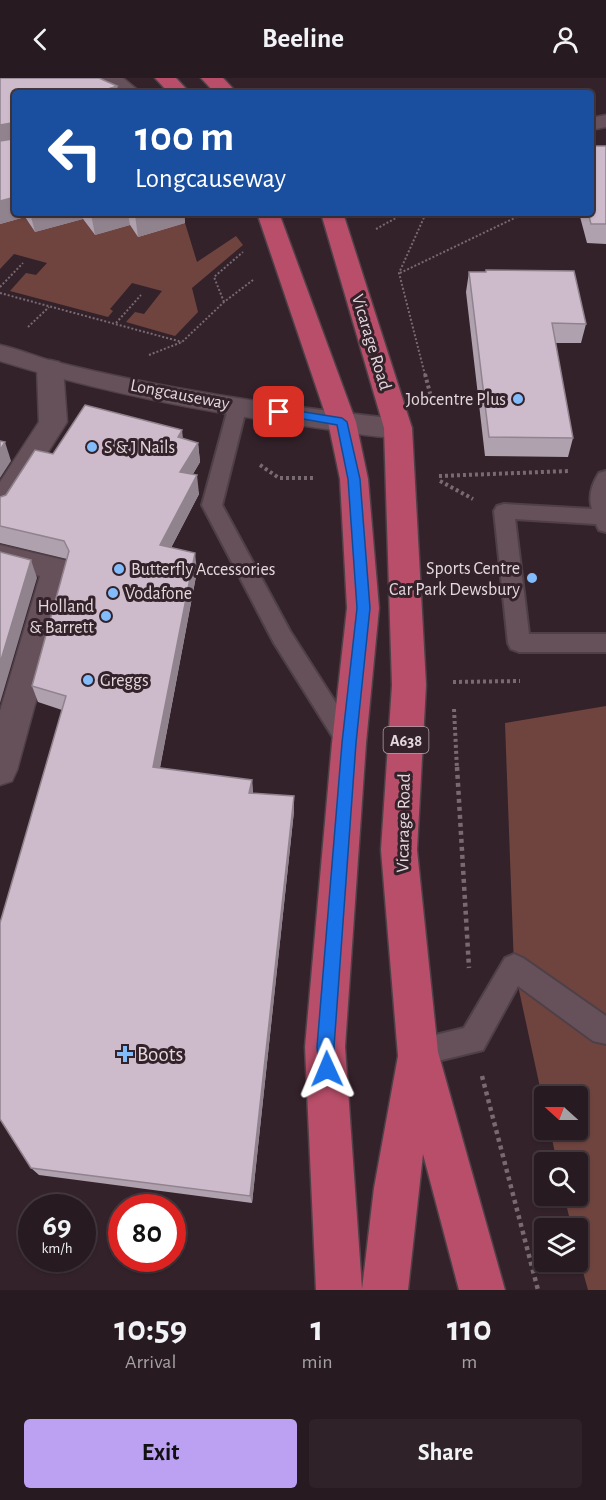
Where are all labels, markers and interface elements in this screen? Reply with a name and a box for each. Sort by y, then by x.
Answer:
icon: back [24,23,57,56]
icon: person [549,23,582,56]
text: Beeline [262,25,344,52]
icon: left [36,114,114,192]
text: 100 m [135,116,234,158]
text: Longcauseway [135,165,286,192]
street label: Vicarage Road [348,292,394,392]
street label: Longcauseway [129,377,231,413]
pin [253,386,304,437]
place label: Jobcentre Plus [406,391,506,409]
marker: Jobcentre Plus [511,392,525,406]
icon: arrive [262,395,295,428]
place label: S & J Nails [104,439,175,457]
marker: S & J Nails [85,440,99,454]
place label: Sports Centre Car Park Dewsbury [389,560,520,599]
place label: Butterfly Accessories [131,561,275,579]
marker: Butterfly Accessories [112,562,126,576]
marker: Sports Centre Car Park Dewsbury [525,571,539,585]
place label: Vodafone [125,585,192,603]
marker: Vodafone [106,586,120,600]
place label: Holland & Barrett [29,598,94,637]
marker: Holland & Barrett [99,609,113,623]
place label: Greggs [100,672,149,690]
marker: Greggs [81,673,95,687]
road number: A638 [384,727,428,753]
street label: Vicarage Road [394,773,414,873]
position arrow [295,1037,359,1101]
place label: Boots [137,1044,183,1065]
marker: Boots [118,1047,132,1061]
north arrow [534,1086,588,1140]
map controls [534,1086,588,1272]
button: search [534,1152,588,1206]
speed limit sign: 80 [108,1194,186,1272]
text: 69 [43,1211,71,1241]
button: layers [534,1218,588,1272]
text: km/h [42,1241,72,1256]
text: 10:59 [114,1311,187,1347]
text: 1 [311,1311,324,1347]
text: 110 [447,1311,492,1347]
text: Arrival [125,1352,176,1372]
text: min [302,1352,333,1372]
text: m [461,1352,477,1372]
button: Exit [24,1419,297,1488]
button: Share [309,1419,582,1488]

